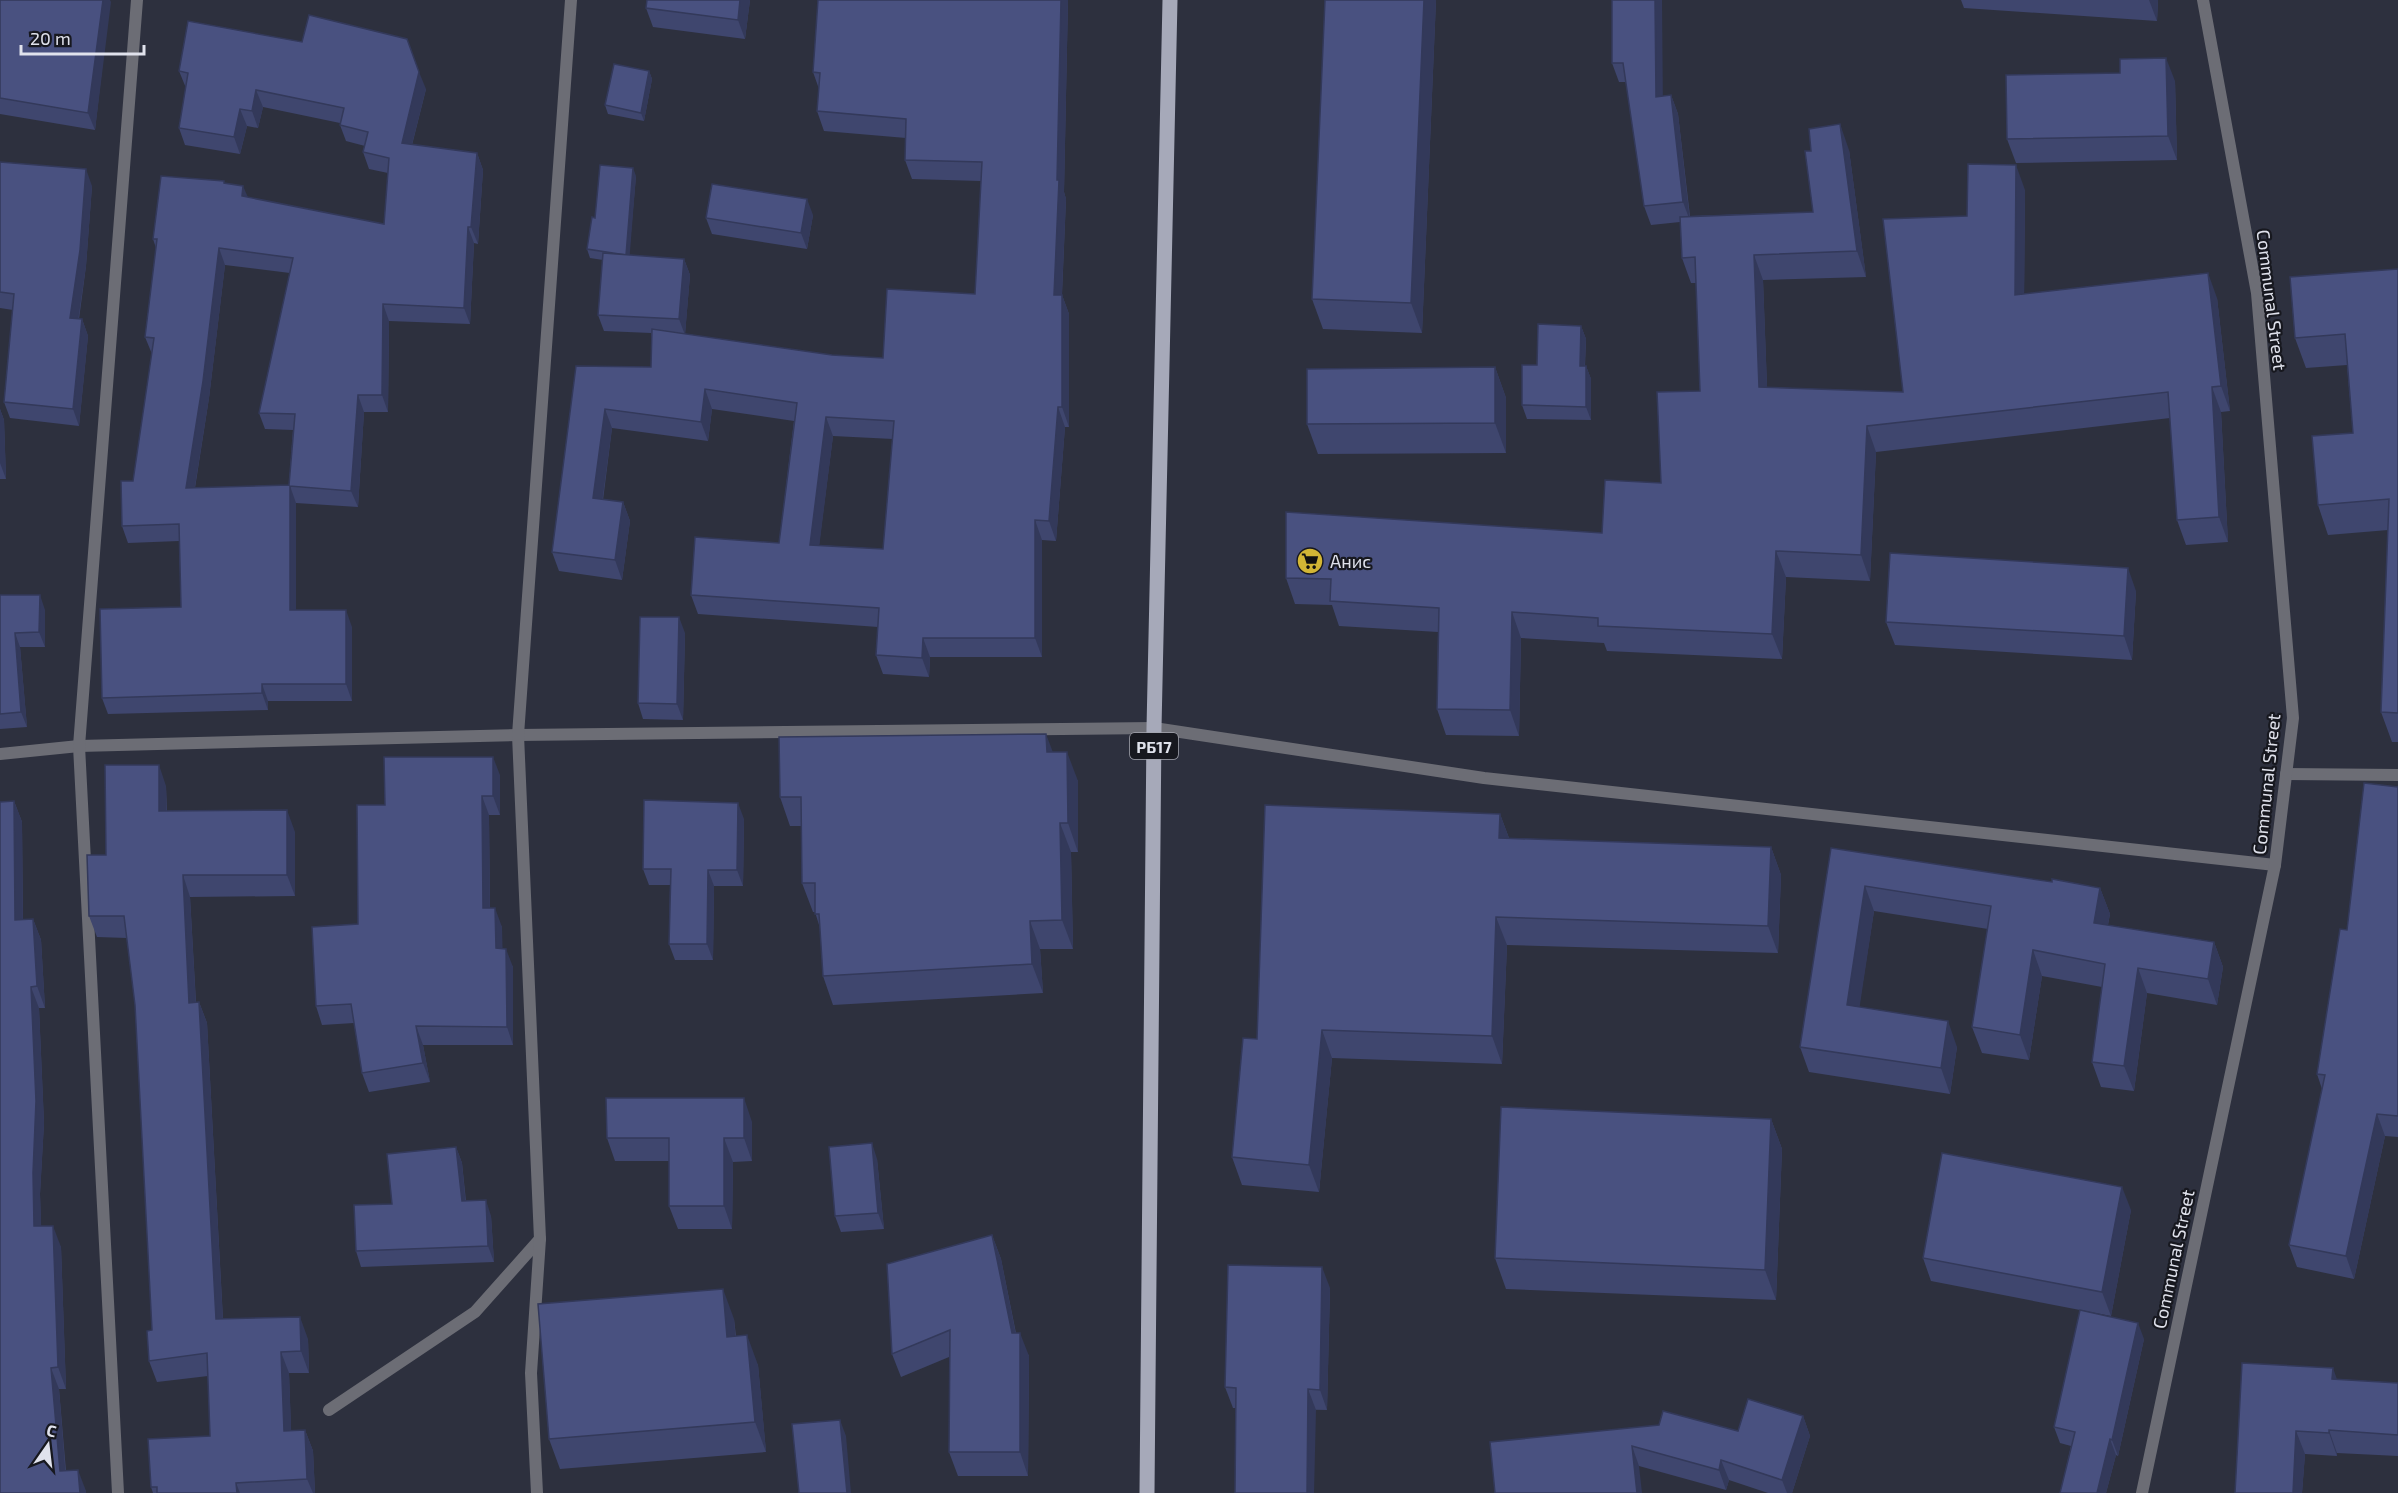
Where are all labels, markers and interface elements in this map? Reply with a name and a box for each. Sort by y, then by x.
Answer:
scale bar [21,18,144,56]
text: 20 m [30,27,71,49]
street label: Communal Street [2252,228,2292,372]
supermarket icon: Анис [1295,546,1325,576]
place label: Анис [1330,550,1371,572]
street label: Communal Street [2248,712,2284,856]
road number: РБ17 [1130,733,1178,759]
street label: Communal Street [2148,1187,2199,1331]
north arrow [18,1415,78,1475]
text: С [45,1420,59,1440]

